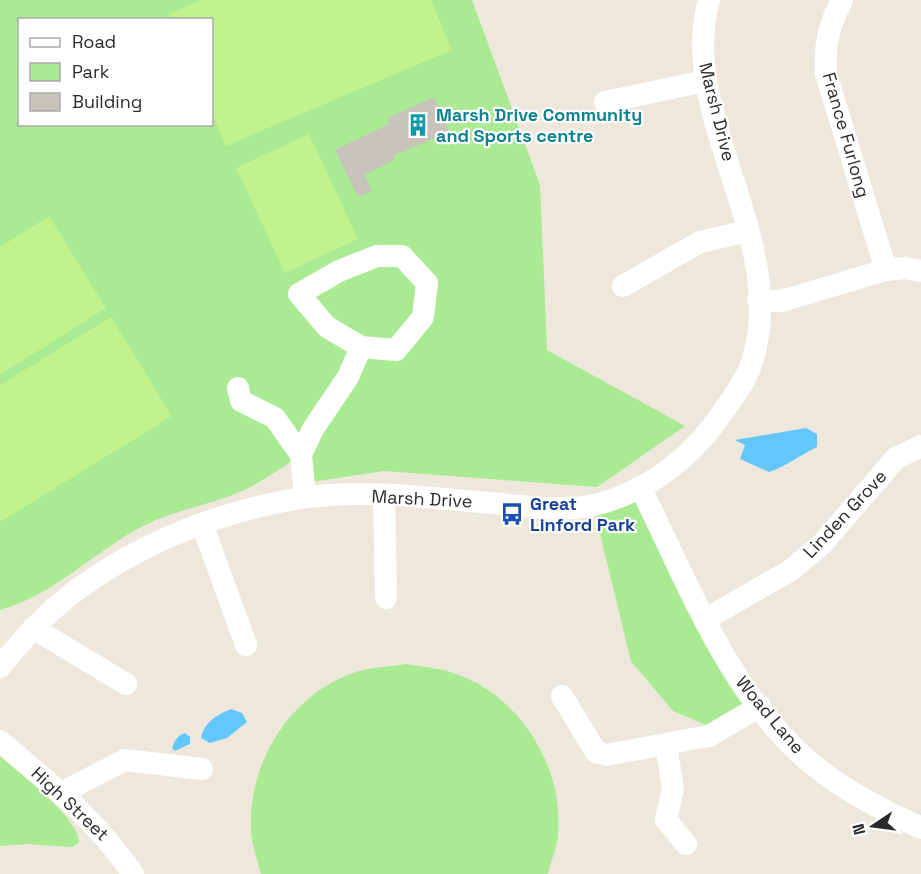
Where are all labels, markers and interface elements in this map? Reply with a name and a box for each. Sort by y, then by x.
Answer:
legend [18,18,213,126]
text: Road [72,30,116,53]
text: Park [72,60,110,83]
street label: Marsh Drive [694,60,741,164]
street label: France Furlong [818,70,875,200]
text: Building [72,90,142,113]
place label: Marsh Drive Community and Sports centre [436,103,642,147]
building icon: Marsh Drive Community and Sports centre [405,112,431,138]
street label: Linden Grove [798,465,891,563]
street label: Marsh Drive [371,484,473,513]
place label: Great Linford Park [530,492,635,536]
bus stop icon: Great Linford Park [499,501,525,527]
street label: Woad Lane [731,671,810,758]
street label: High Street [27,762,114,846]
north arrow [843,796,903,856]
text: N [847,822,870,837]

